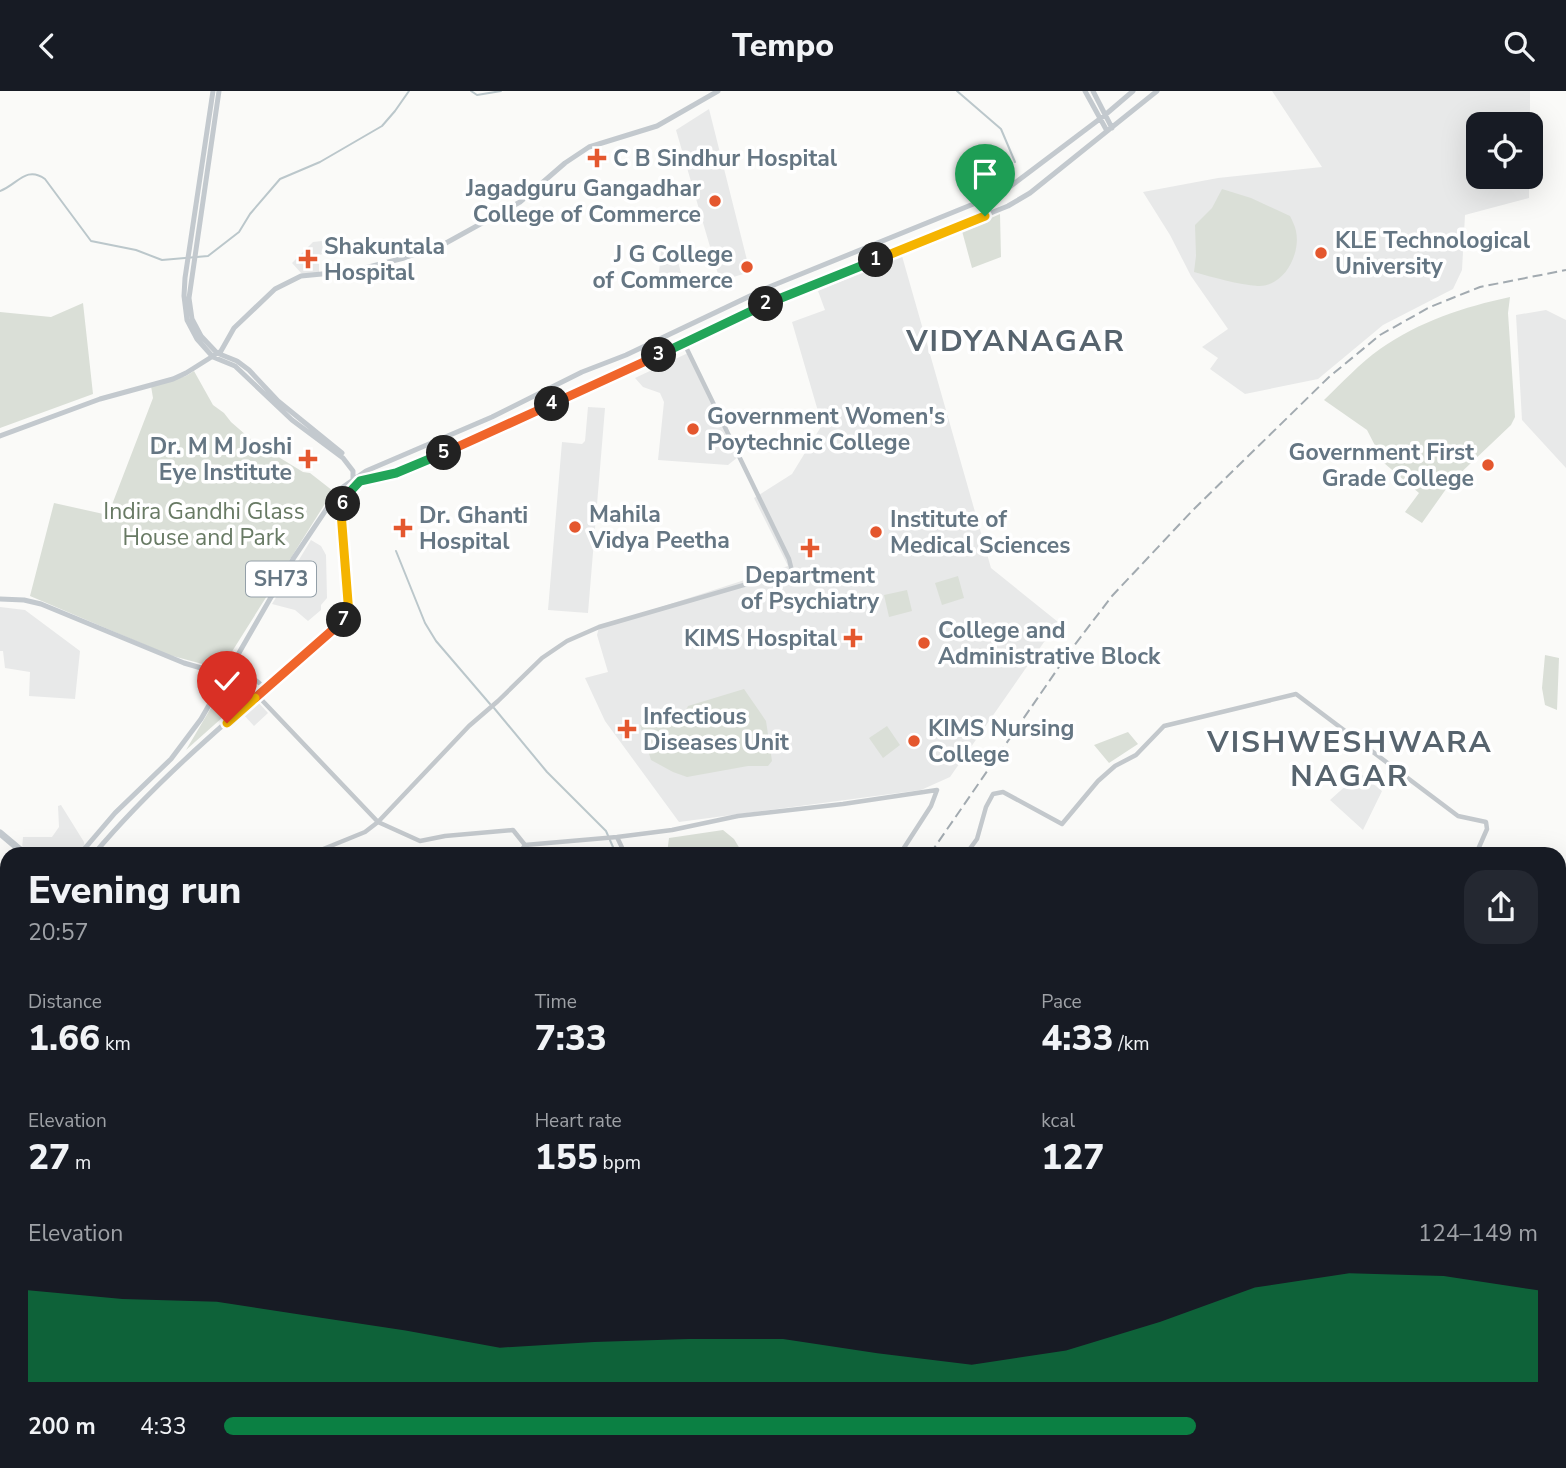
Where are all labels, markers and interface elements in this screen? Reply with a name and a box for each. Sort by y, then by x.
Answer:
text: Tempo [732,24,834,67]
icon: back [28,27,66,65]
icon: search [1500,27,1538,65]
map controls [1466,112,1543,189]
button: locate [1466,112,1543,189]
place label: C B Sindhur Hospital [613,143,838,174]
pin [955,144,1015,216]
marker: C B Sindhur Hospital [587,148,607,168]
icon: arrive [966,155,1004,193]
place label: Jagadguru Gangadhar College of Commerce [465,173,701,230]
marker: Jagadguru Gangadhar College of Commerce [707,193,723,209]
place label: KLE Technological University [1335,225,1531,282]
place label: Shakuntala Hospital [324,231,445,288]
place label: J G College of Commerce [592,239,733,296]
pin: 1 [858,243,894,277]
marker: KLE Technological University [1313,245,1329,261]
text: 1 [870,246,881,272]
marker: Shakuntala Hospital [298,249,318,269]
marker: J G College of Commerce [739,259,755,275]
pin: 2 [748,287,784,321]
text: 2 [760,290,771,316]
district label: VIDYANAGAR [905,321,1126,362]
pin: 3 [642,337,676,373]
text: 3 [653,341,664,367]
pin: 4 [534,387,570,421]
text: 4 [546,390,557,416]
place label: Government Women's Poytechnic College [707,401,945,458]
marker: Government Women's Poytechnic College [685,421,701,437]
place label: Dr. M M Joshi Eye Institute [150,431,292,488]
pin: 5 [426,435,462,471]
place label: Government First Grade College [1288,437,1474,494]
text: 5 [438,439,449,465]
marker: Dr. M M Joshi Eye Institute [298,449,318,469]
marker: Government First Grade College [1480,457,1496,473]
pin: 6 [326,487,360,521]
text: 6 [337,490,348,516]
park label: Indira Gandhi Glass House and Park [103,496,305,553]
place label: Mahila Vidya Peetha [588,499,730,556]
place label: Dr. Ghanti Hospital [419,500,528,557]
place label: Institute of Medical Sciences [890,504,1070,561]
marker: Dr. Ghanti Hospital [393,518,413,538]
marker: Mahila Vidya Peetha [567,519,583,535]
marker: Institute of Medical Sciences [868,524,884,540]
marker: Department of Psychiatry [800,538,820,558]
place label: Department of Psychiatry [741,560,880,617]
road number: SH73 [246,561,316,596]
pin: 7 [326,603,362,637]
text: 7 [338,606,349,632]
place label: College and Administrative Block [938,615,1161,672]
place label: KIMS Hospital [684,623,838,654]
marker: KIMS Hospital [843,628,863,648]
marker: College and Administrative Block [916,635,932,651]
pin [197,651,257,723]
icon: check [208,662,246,700]
place label: Infectious Diseases Unit [643,701,789,758]
place label: KIMS Nursing College [928,713,1074,770]
marker: Infectious Diseases Unit [617,719,637,739]
district label: VISHWESHWARA NAGAR [1206,722,1493,797]
marker: KIMS Nursing College [906,733,922,749]
text: Evening run [28,865,241,916]
button: share [1464,870,1538,944]
text: 20:57 [28,917,88,948]
text: Distance [28,989,102,1015]
text: Time [535,989,577,1015]
text: Pace [1041,989,1082,1015]
text: 1.66 [28,1015,100,1062]
text: 7:33 [535,1015,607,1062]
text: 4:33 [1041,1015,1113,1062]
text: km [100,1031,131,1057]
text: /km [1113,1031,1149,1057]
text: Elevation [28,1108,107,1134]
text: Heart rate [535,1108,622,1134]
text: kcal [1041,1108,1075,1134]
text: 27 [28,1134,70,1181]
text: 155 [535,1134,598,1181]
text: 127 [1041,1134,1104,1181]
text: m [70,1150,91,1176]
text: bpm [598,1150,641,1176]
text: Elevation [28,1218,123,1249]
text: 124–149 m [1418,1218,1538,1249]
text: 200 m [28,1411,96,1442]
text: 4:33 [140,1411,187,1442]

